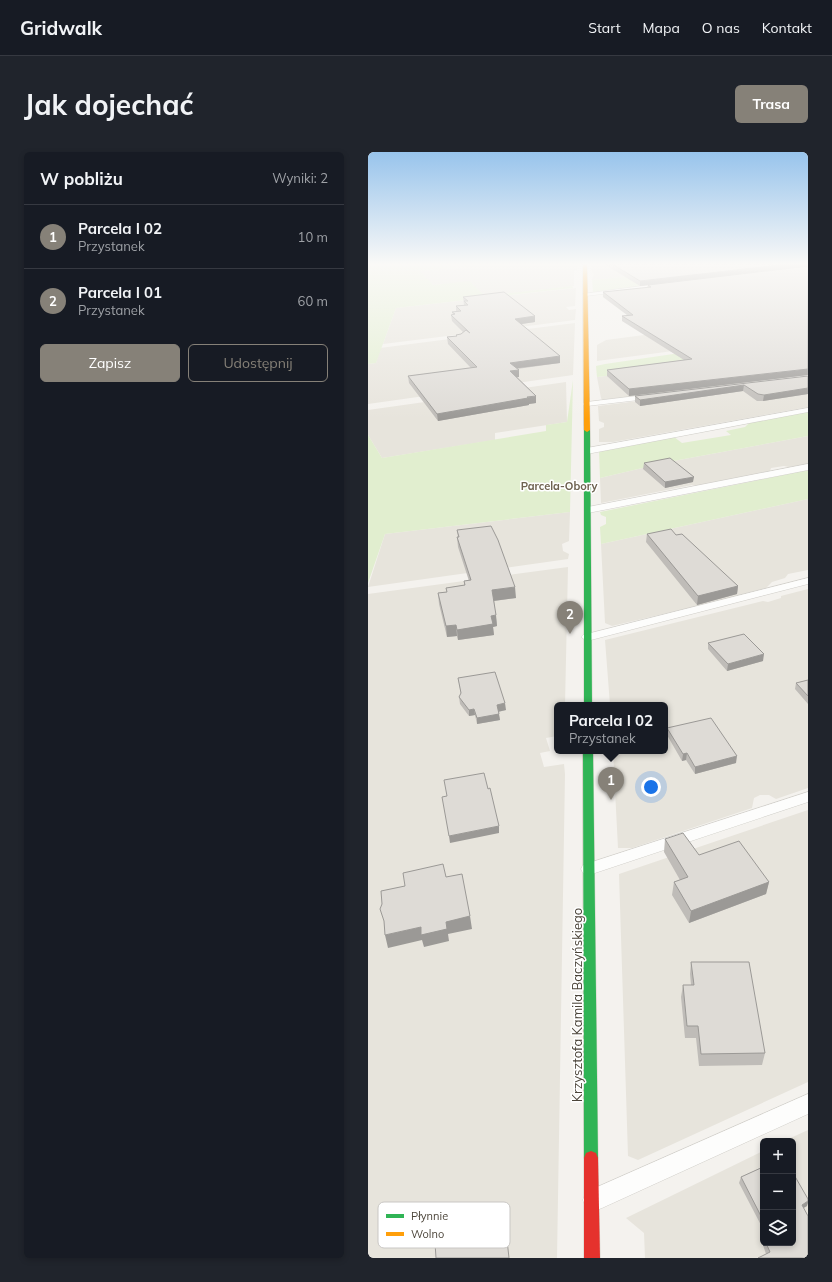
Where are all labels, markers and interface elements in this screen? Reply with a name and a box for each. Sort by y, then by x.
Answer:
text: Gridwalk [20,16,102,40]
text: Start [588,19,621,37]
text: Mapa [643,19,680,37]
text: O nas [702,19,740,37]
text: Kontakt [762,19,812,37]
button: Trasa [735,85,808,123]
text: Jak dojechać [24,87,194,122]
text: W pobliżu [40,168,123,189]
text: Wyniki: 2 [272,170,328,186]
text: Parcela I 02 [78,219,162,238]
text: 1 [49,229,57,245]
text: 10 m [298,229,328,245]
text: Przystanek [78,238,145,254]
text: Parcela I 01 [78,283,162,302]
text: 2 [49,293,57,309]
text: 60 m [298,293,328,309]
text: Przystanek [78,302,145,318]
button: Zapisz [40,344,180,382]
button: Udostępnij [188,344,328,382]
district label: Parcela-Obory [521,479,597,493]
pin: 2 [557,601,583,634]
popup [554,702,668,754]
text: Parcela I 02 [569,711,653,730]
text: Przystanek [569,730,636,746]
pin: 1 [598,767,624,800]
your location [641,777,661,797]
street label: Krzysztofa Kamila Baczyńskiego [569,908,585,1102]
map controls [760,1138,796,1246]
button: + [760,1138,796,1174]
button: − [760,1174,796,1210]
legend [378,1202,510,1248]
text: Płynnie [411,1209,448,1223]
button: layers [760,1210,796,1246]
text: Wolno [411,1227,444,1241]

